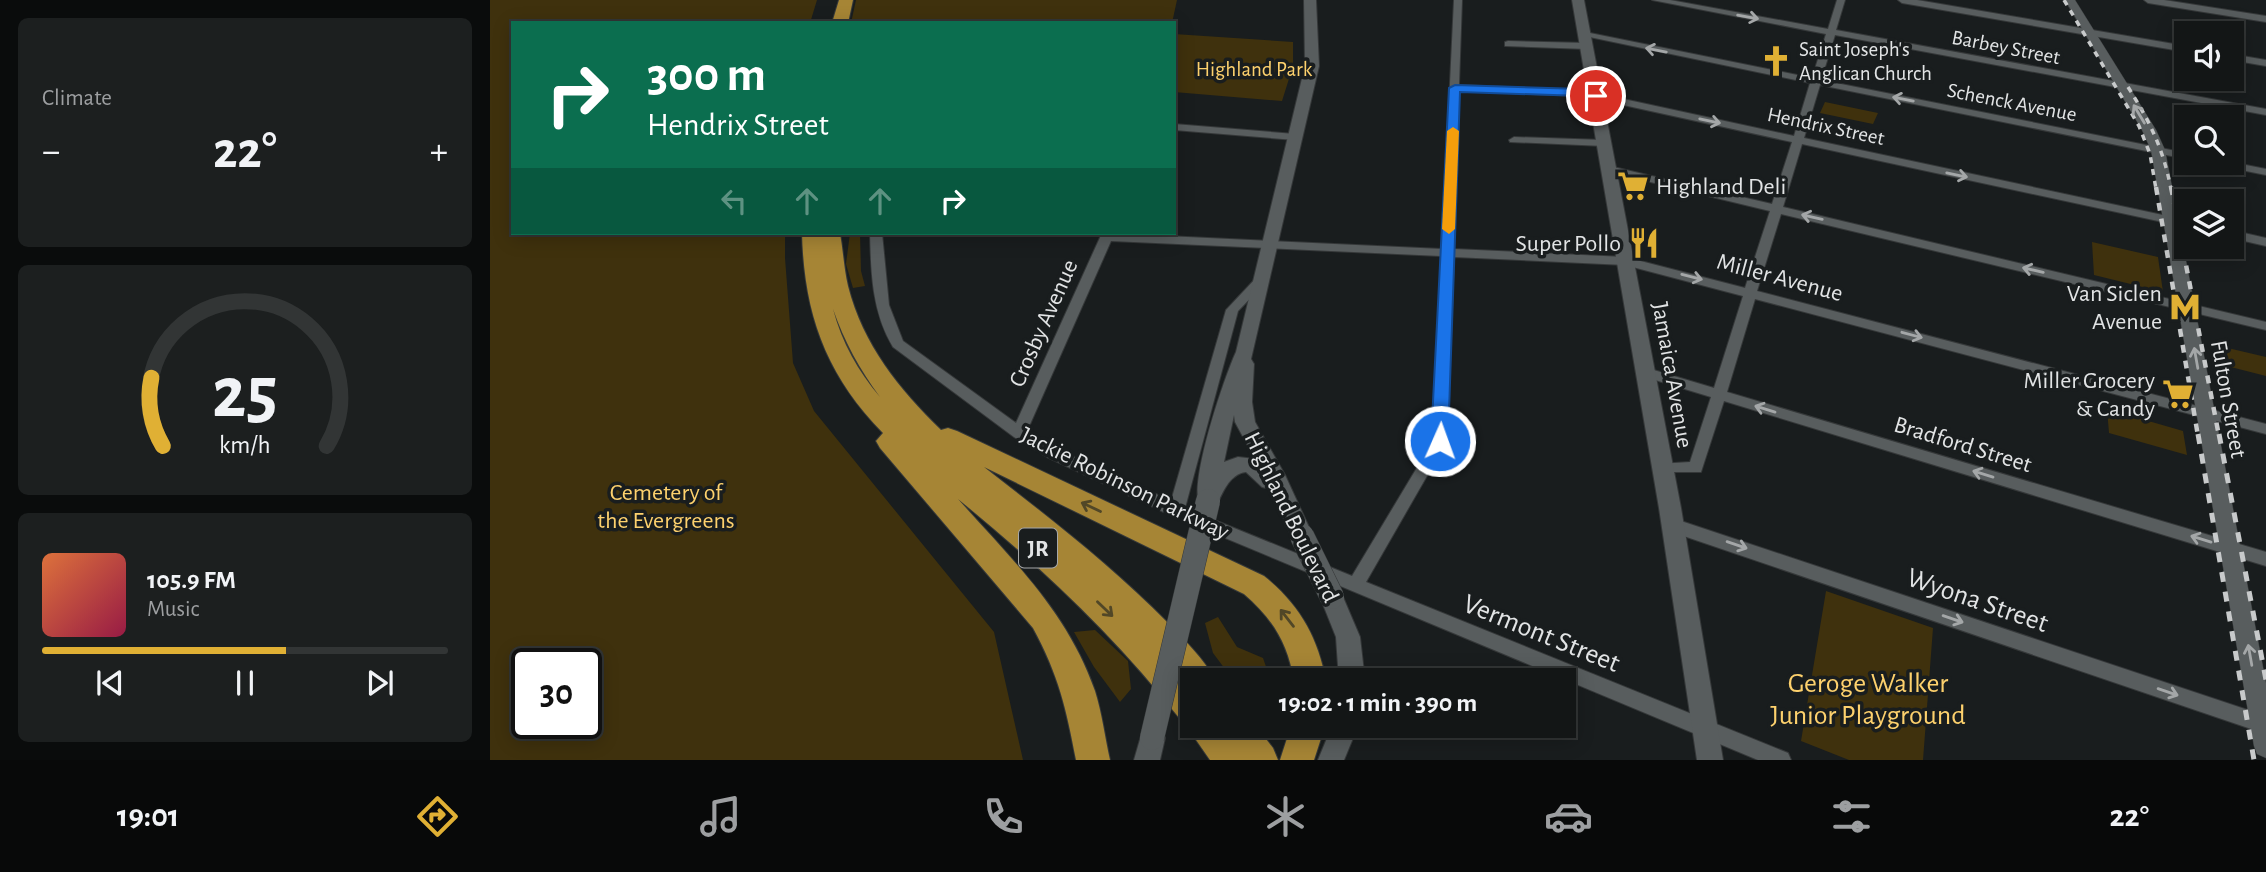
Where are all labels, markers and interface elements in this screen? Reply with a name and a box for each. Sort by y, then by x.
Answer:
one-way arrow [1736,10,1759,24]
map controls [2174,21,2244,259]
button: sound [2174,21,2244,91]
street label: Barbey Street [1950,27,2062,68]
place label: Saint Joseph's Anglican Church [1799,39,1932,84]
one-way arrow [1645,42,1667,56]
church icon: Saint Joseph's Anglican Church [1759,44,1793,78]
icon: right [532,49,623,140]
text: 300 m [647,51,766,100]
park label: Highland Park [1196,59,1313,80]
pin [1566,66,1626,126]
icon: arrive [1577,77,1615,115]
street label: Schenck Avenue [1945,80,2078,125]
text: Climate [42,87,112,110]
one-way arrow [1892,92,1915,106]
street label: Hendrix Street [1765,104,1887,149]
one-way arrow [2132,105,2146,125]
button: search [2174,105,2244,175]
text: Hendrix Street [647,109,829,141]
one-way arrow [1698,115,1721,128]
text: 22° [213,125,277,177]
text: − [42,133,60,171]
text: + [430,133,448,171]
one-way arrow [1945,168,1968,182]
supermarket icon: Highland Deli [1616,169,1650,203]
place label: Highland Deli [1656,175,1786,199]
icon: left [715,182,753,220]
icon: ahead [788,182,826,220]
icon: ahead [861,182,899,220]
icon: right [934,182,972,220]
button: layers [2174,189,2244,259]
one-way arrow [1801,210,1823,223]
restaurant icon: Super Pollo [1627,226,1661,260]
place label: Super Pollo [1516,232,1621,256]
street label: Miller Avenue [1714,250,1845,306]
street label: Crosby Avenue [1005,256,1083,391]
one-way arrow [2022,263,2045,276]
one-way arrow [1680,271,1702,284]
place label: Van Siclen Avenue [2067,282,2162,334]
metro station icon: Van Siclen Avenue [2168,290,2202,324]
street label: Jamaica Avenue [1647,300,1697,450]
one-way arrow [1900,329,1922,342]
street label: Fulton Street [2206,338,2250,460]
one-way arrow [2189,347,2202,370]
text: 25 [212,358,278,431]
place label: Miller Grocery & Candy [2024,369,2155,421]
supermarket icon: Miller Grocery & Candy [2161,377,2195,411]
one-way arrow [1754,401,1776,414]
position arrow [1403,404,1477,478]
street label: Bradford Street [1891,413,2035,477]
street label: Jackie Robinson Parkway [1016,423,1233,545]
street label: Highland Boulevard [1239,428,1343,606]
text: km/h [219,433,271,458]
one-way arrow [1972,467,1994,480]
park label: Cemetery of the Evergreens [597,481,735,533]
one-way arrow [1081,500,1102,513]
road number: JR [1019,528,1057,568]
one-way arrow [2190,532,2212,545]
one-way arrow [1726,540,1748,553]
street label: Wyona Street [1903,564,2052,638]
text: 105.9 FM [147,567,236,593]
street label: Vermont Street [1459,590,1624,678]
text: Music [147,598,199,621]
one-way arrow [1096,601,1113,618]
one-way arrow [1280,609,1295,627]
one-way arrow [1941,614,1963,626]
one-way arrow [2243,644,2256,666]
speed limit sign: 30 [511,648,602,739]
icon: previous [91,664,129,702]
icon: pause [226,664,264,702]
icon: next [361,664,399,702]
park label: Geroge Walker Junior Playground [1770,670,1966,730]
one-way arrow [2157,686,2179,699]
text: 19:02 · 1 min · 390 m [1279,690,1477,716]
icon: directions [413,792,462,841]
icon: music [696,792,745,841]
icon: phone [979,792,1028,841]
icon: climate [1261,792,1310,841]
icon: car [1544,792,1593,841]
icon: filters [1827,792,1876,841]
text: 19:01 [117,800,179,832]
text: 22° [2110,800,2149,832]

